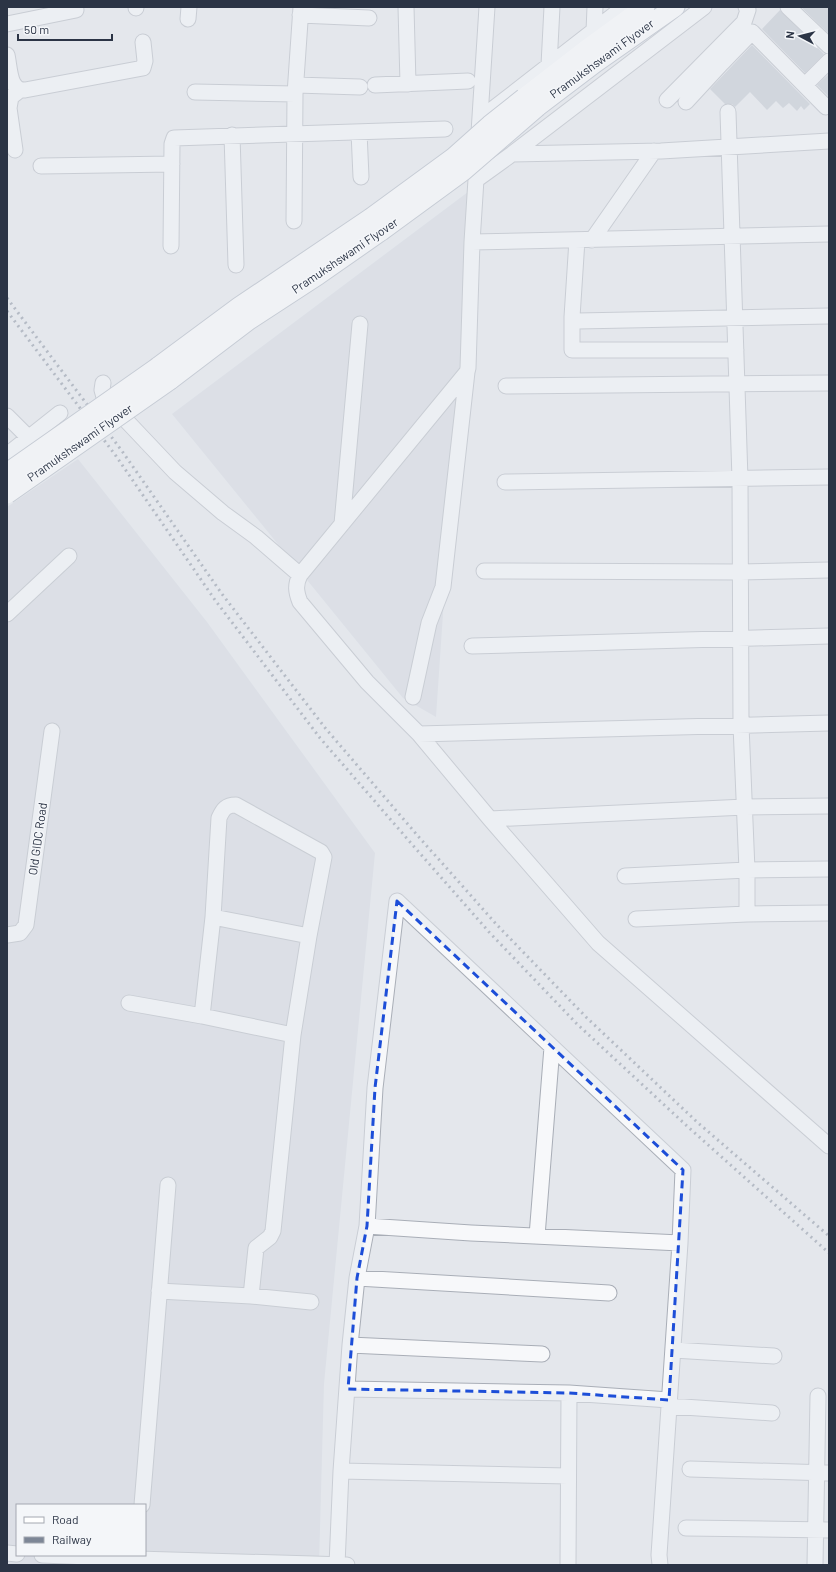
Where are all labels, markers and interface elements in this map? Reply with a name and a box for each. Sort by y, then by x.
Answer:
street label: Pramukshswami Flyover [547,15,657,101]
scale bar [18,16,112,42]
north arrow [780,16,820,56]
text: 50 m [24,22,49,36]
text: N [783,30,796,39]
street label: Pramukshswami Flyover [289,214,401,296]
street label: Pramukshswami Flyover [24,400,135,484]
street label: Old GIDC Road [25,802,49,876]
legend [16,1504,146,1556]
text: Road [52,1512,79,1526]
text: Railway [52,1532,92,1546]

